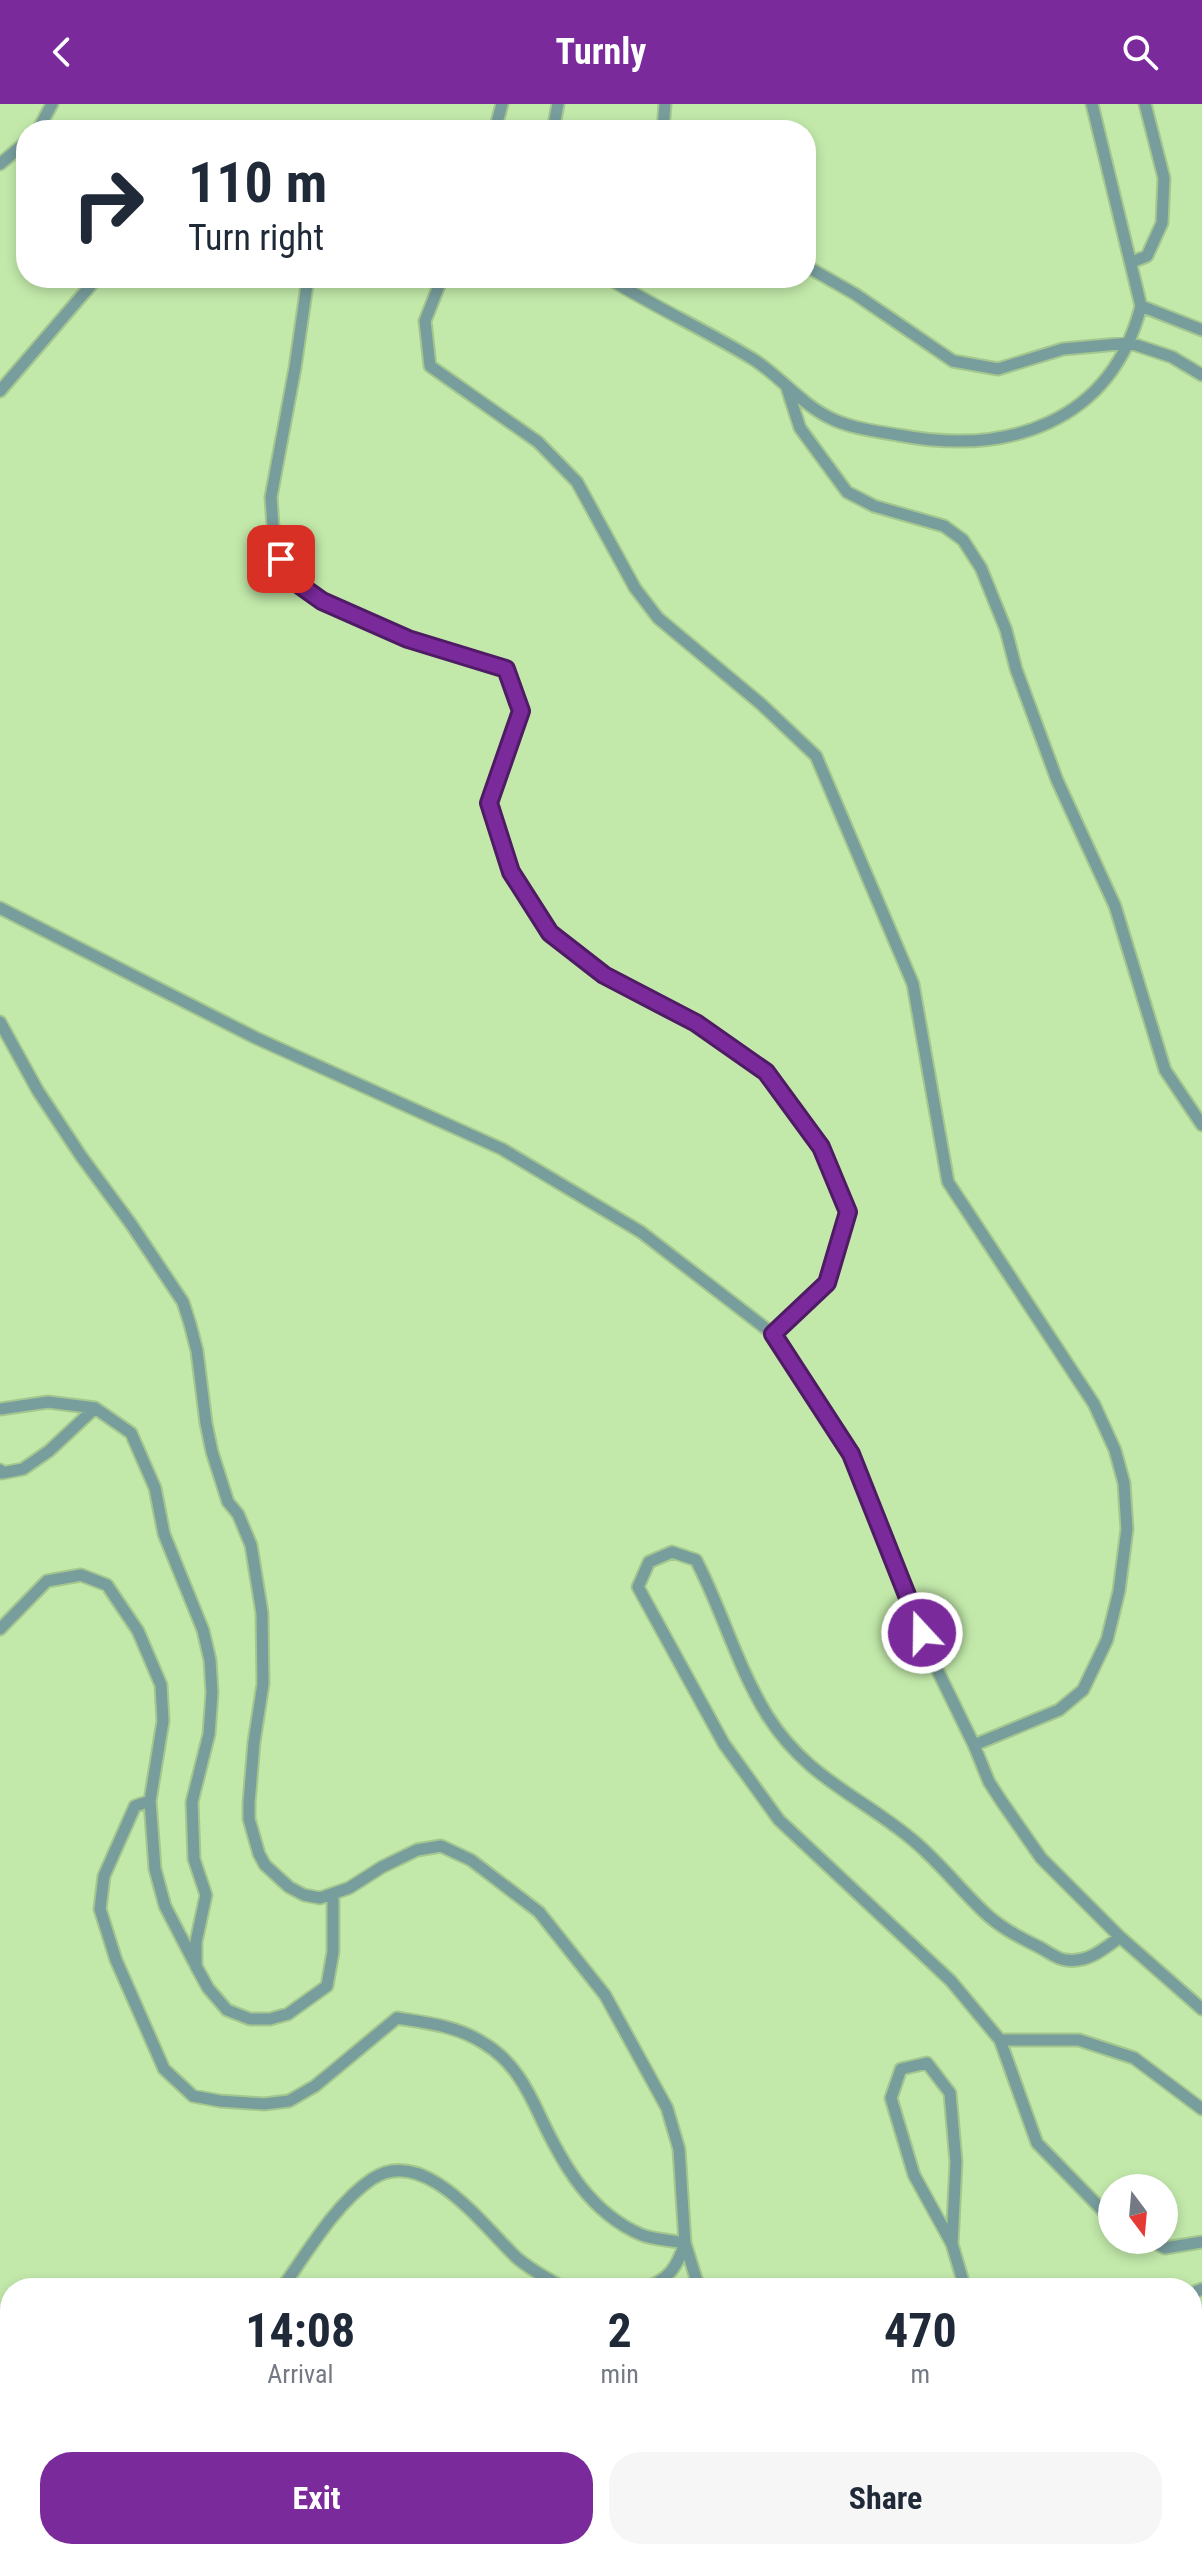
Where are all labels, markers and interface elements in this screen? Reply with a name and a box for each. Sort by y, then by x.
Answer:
icon: back [40,30,84,74]
icon: search [1118,30,1162,74]
text: Turnly [556,31,646,73]
text: 110 m [188,150,327,216]
icon: right [56,152,160,256]
text: Turn right [188,217,324,259]
pin [247,525,315,593]
icon: arrive [259,537,303,581]
position arrow [880,1591,964,1675]
north arrow [1098,2174,1178,2254]
map controls [1098,2174,1178,2254]
text: 14:08 [245,2302,355,2359]
text: 2 [608,2302,632,2359]
text: 470 [884,2302,957,2359]
text: Arrival [267,2359,333,2389]
text: min [601,2359,639,2389]
text: m [911,2359,930,2389]
button: Exit [40,2452,593,2544]
button: Share [609,2452,1162,2544]

